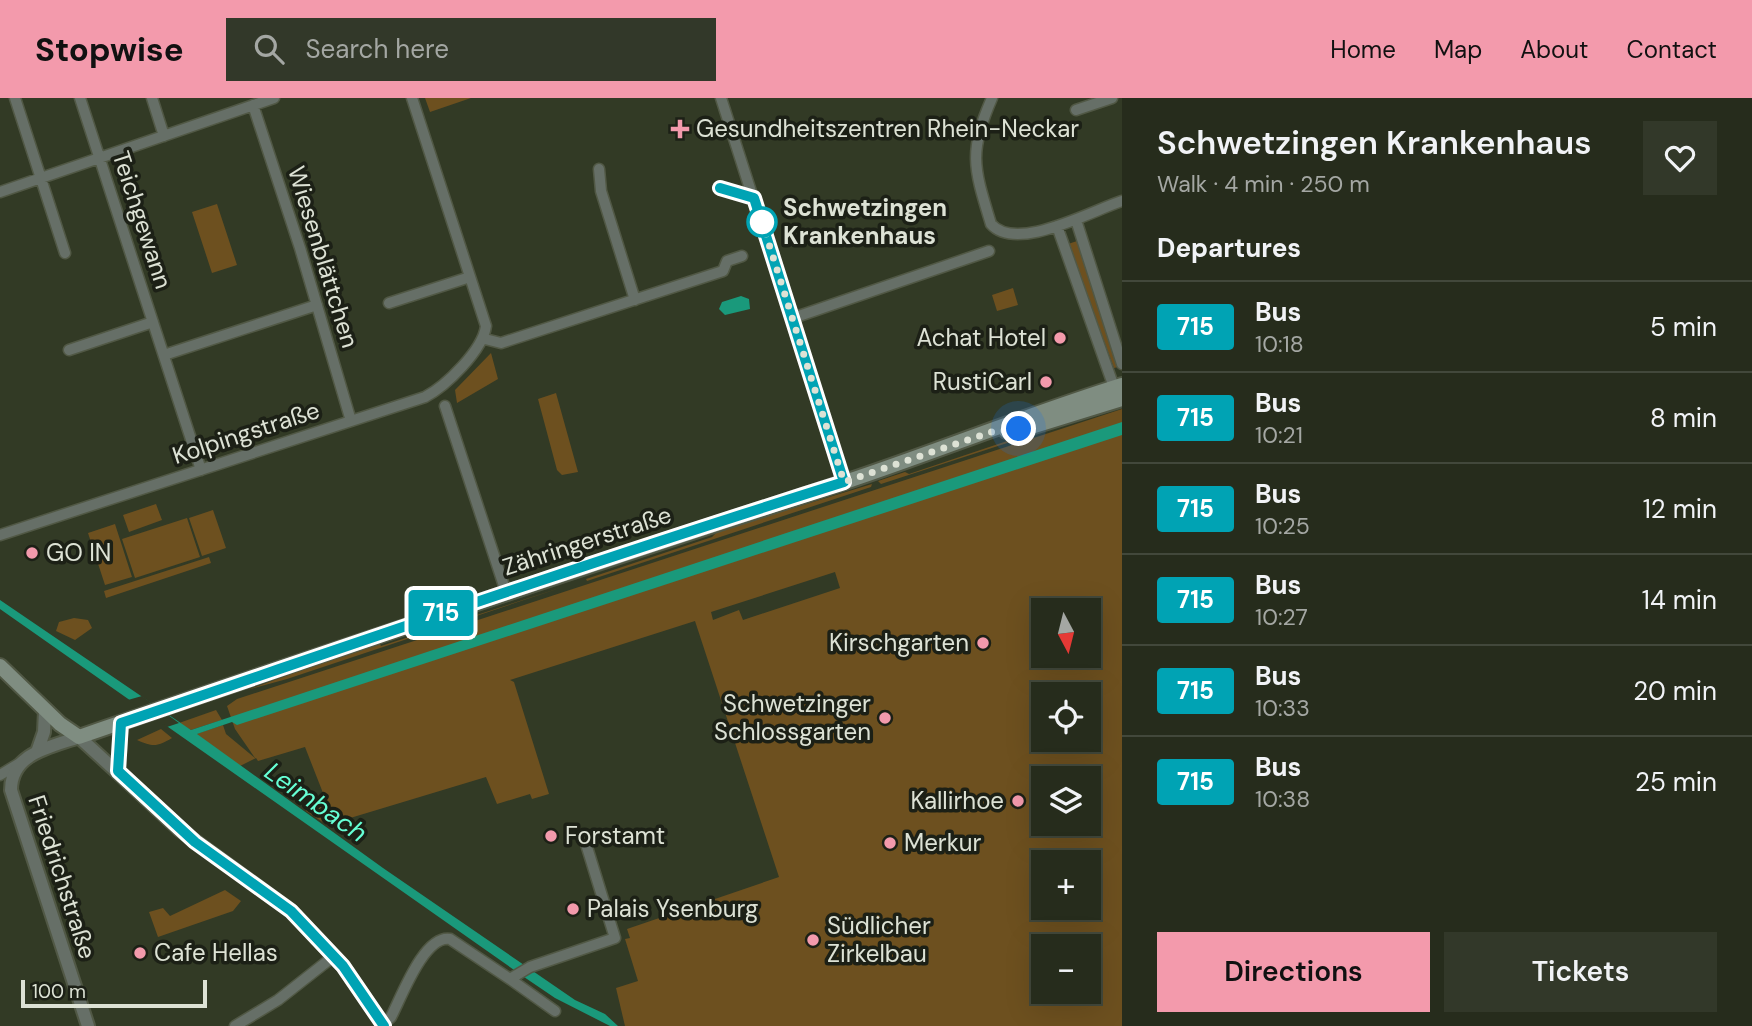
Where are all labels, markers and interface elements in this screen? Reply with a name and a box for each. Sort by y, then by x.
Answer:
search box [226,18,716,81]
text: Stopwise [35,28,184,71]
icon: search [250,30,288,68]
text: Search here [306,32,449,66]
text: Home [1330,34,1396,65]
text: Map [1434,34,1482,65]
text: About [1520,34,1589,65]
text: Contact [1627,34,1717,65]
place label: Gesundheitszentren Rhein-Neckar [696,113,1079,144]
marker: Gesundheitszentren Rhein-Neckar [670,119,690,139]
text: Schwetzingen Krankenhaus [1157,121,1591,164]
button: heart [1643,121,1717,195]
street label: Teichgewann [106,147,179,293]
street label: Wiesenblättchen [281,162,366,352]
text: Walk · 4 min · 250 m [1157,169,1370,199]
place label: Schwetzingen Krankenhaus [783,192,947,251]
marker: Schwetzingen Krankenhaus [747,207,777,237]
text: Departures [1157,231,1301,265]
text: Bus [1255,295,1301,329]
text: 5 min [1650,310,1717,344]
text: 715 [1177,311,1214,342]
place label: Achat Hotel [917,322,1046,353]
text: 10:18 [1255,329,1304,359]
marker: Achat Hotel [1052,330,1068,346]
place label: RustiCarl [933,366,1032,397]
marker: RustiCarl [1038,374,1054,390]
text: Bus [1255,386,1301,420]
street label: Kolpingstraße [168,394,323,471]
text: 8 min [1650,401,1717,435]
text: 715 [1177,402,1214,433]
your location [1001,411,1036,446]
text: 10:21 [1255,420,1303,450]
text: Bus [1255,477,1301,511]
text: 12 min [1643,492,1717,526]
text: 715 [1177,493,1214,524]
street label: Zähringerstraße [498,499,675,582]
text: 10:25 [1255,511,1310,541]
place label: GO IN [46,537,111,568]
marker: GO IN [24,545,40,561]
text: Bus [1255,568,1301,602]
text: 14 min [1642,583,1717,617]
text: 715 [1177,584,1214,615]
line badge: 715 [401,590,481,636]
text: 715 [422,597,460,628]
north arrow [1031,598,1101,668]
map controls [1031,598,1101,1004]
text: 10:27 [1255,602,1308,632]
place label: Kirschgarten [829,627,969,658]
marker: Kirschgarten [975,635,991,651]
text: Bus [1255,659,1301,693]
text: 20 min [1633,674,1717,708]
text: 715 [1177,675,1214,706]
button: locate [1031,682,1101,752]
place label: Schwetzinger Schlossgarten [714,688,871,747]
text: 10:33 [1255,693,1310,723]
marker: Schwetzinger Schlossgarten [877,710,893,726]
text: Bus [1255,750,1301,784]
water label: Leimbach [258,754,374,850]
text: 25 min [1635,765,1717,799]
button: layers [1031,766,1101,836]
text: 715 [1177,766,1214,797]
text: 10:38 [1255,784,1310,814]
place label: Kallirhoe [910,785,1004,816]
street label: Friedrichstraße [21,791,104,963]
marker: Kallirhoe [1010,793,1026,809]
place label: Forstamt [565,820,665,851]
place label: Merkur [904,827,982,858]
marker: Forstamt [543,828,559,844]
marker: Merkur [882,835,898,851]
button: + [1031,850,1101,920]
place label: Palais Ysenburg [587,893,758,924]
marker: Palais Ysenburg [565,901,581,917]
place label: Südlicher Zirkelbau [827,910,931,969]
marker: Südlicher Zirkelbau [805,932,821,948]
button: Directions [1157,932,1430,1012]
button: Tickets [1444,932,1717,1012]
button: − [1031,934,1101,1004]
place label: Cafe Hellas [154,937,278,968]
marker: Cafe Hellas [132,945,148,961]
scale bar [21,977,206,1009]
text: 100 m [32,979,86,1004]

